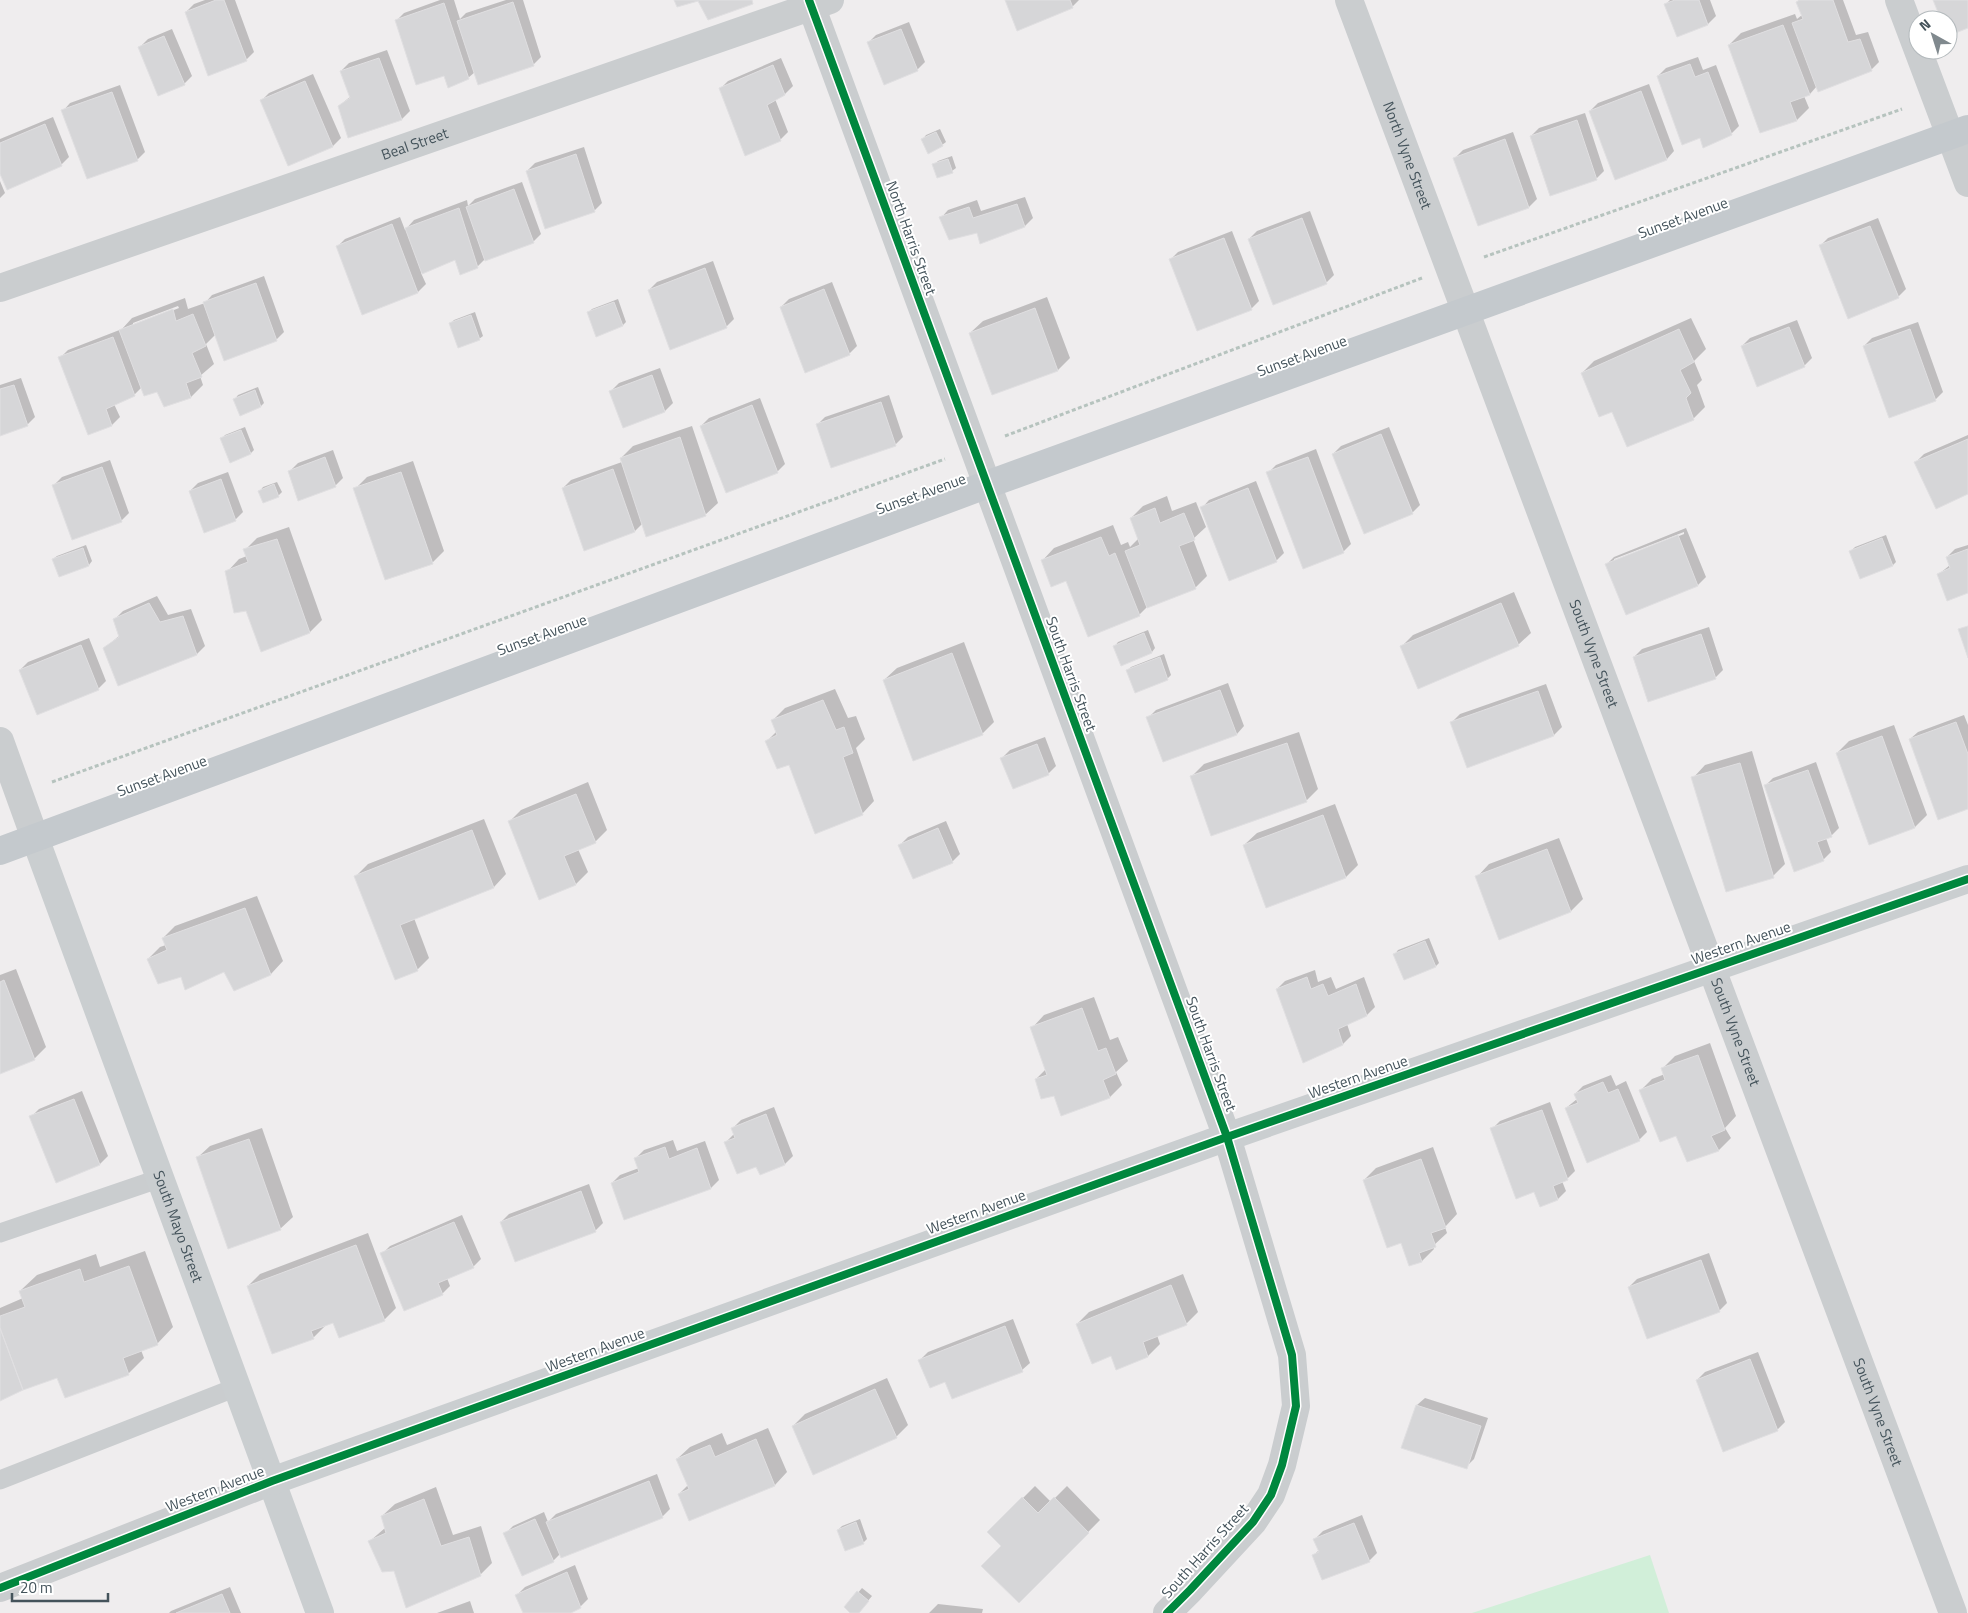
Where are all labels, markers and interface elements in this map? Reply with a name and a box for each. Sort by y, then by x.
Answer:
north arrow [1908,10,1958,60]
text: N [1914,13,1935,36]
street label: North Vyne Street [1377,98,1439,213]
street label: Beal Street [378,121,452,166]
street label: North Harris Street [880,177,943,299]
street label: Sunset Avenue [1635,191,1731,244]
street label: Sunset Avenue [1254,329,1350,382]
street label: Sunset Avenue [873,467,969,520]
street label: South Vyne Street [1563,596,1625,712]
street label: Sunset Avenue [494,608,590,661]
street label: South Harris Street [1040,613,1103,735]
street label: Sunset Avenue [114,749,210,802]
street label: Western Avenue [1688,915,1794,970]
street label: South Vyne Street [1705,974,1767,1090]
street label: South Harris Street [1180,993,1243,1115]
street label: Western Avenue [1305,1049,1411,1104]
street label: South Mayo Street [147,1167,210,1286]
street label: Western Avenue [923,1183,1029,1240]
street label: Western Avenue [542,1321,648,1378]
street label: South Vyne Street [1847,1355,1909,1470]
street label: Western Avenue [162,1459,267,1518]
street label: South Harris Street [1156,1498,1254,1603]
scale bar [12,1570,109,1602]
text: 20 m [20,1576,53,1599]

